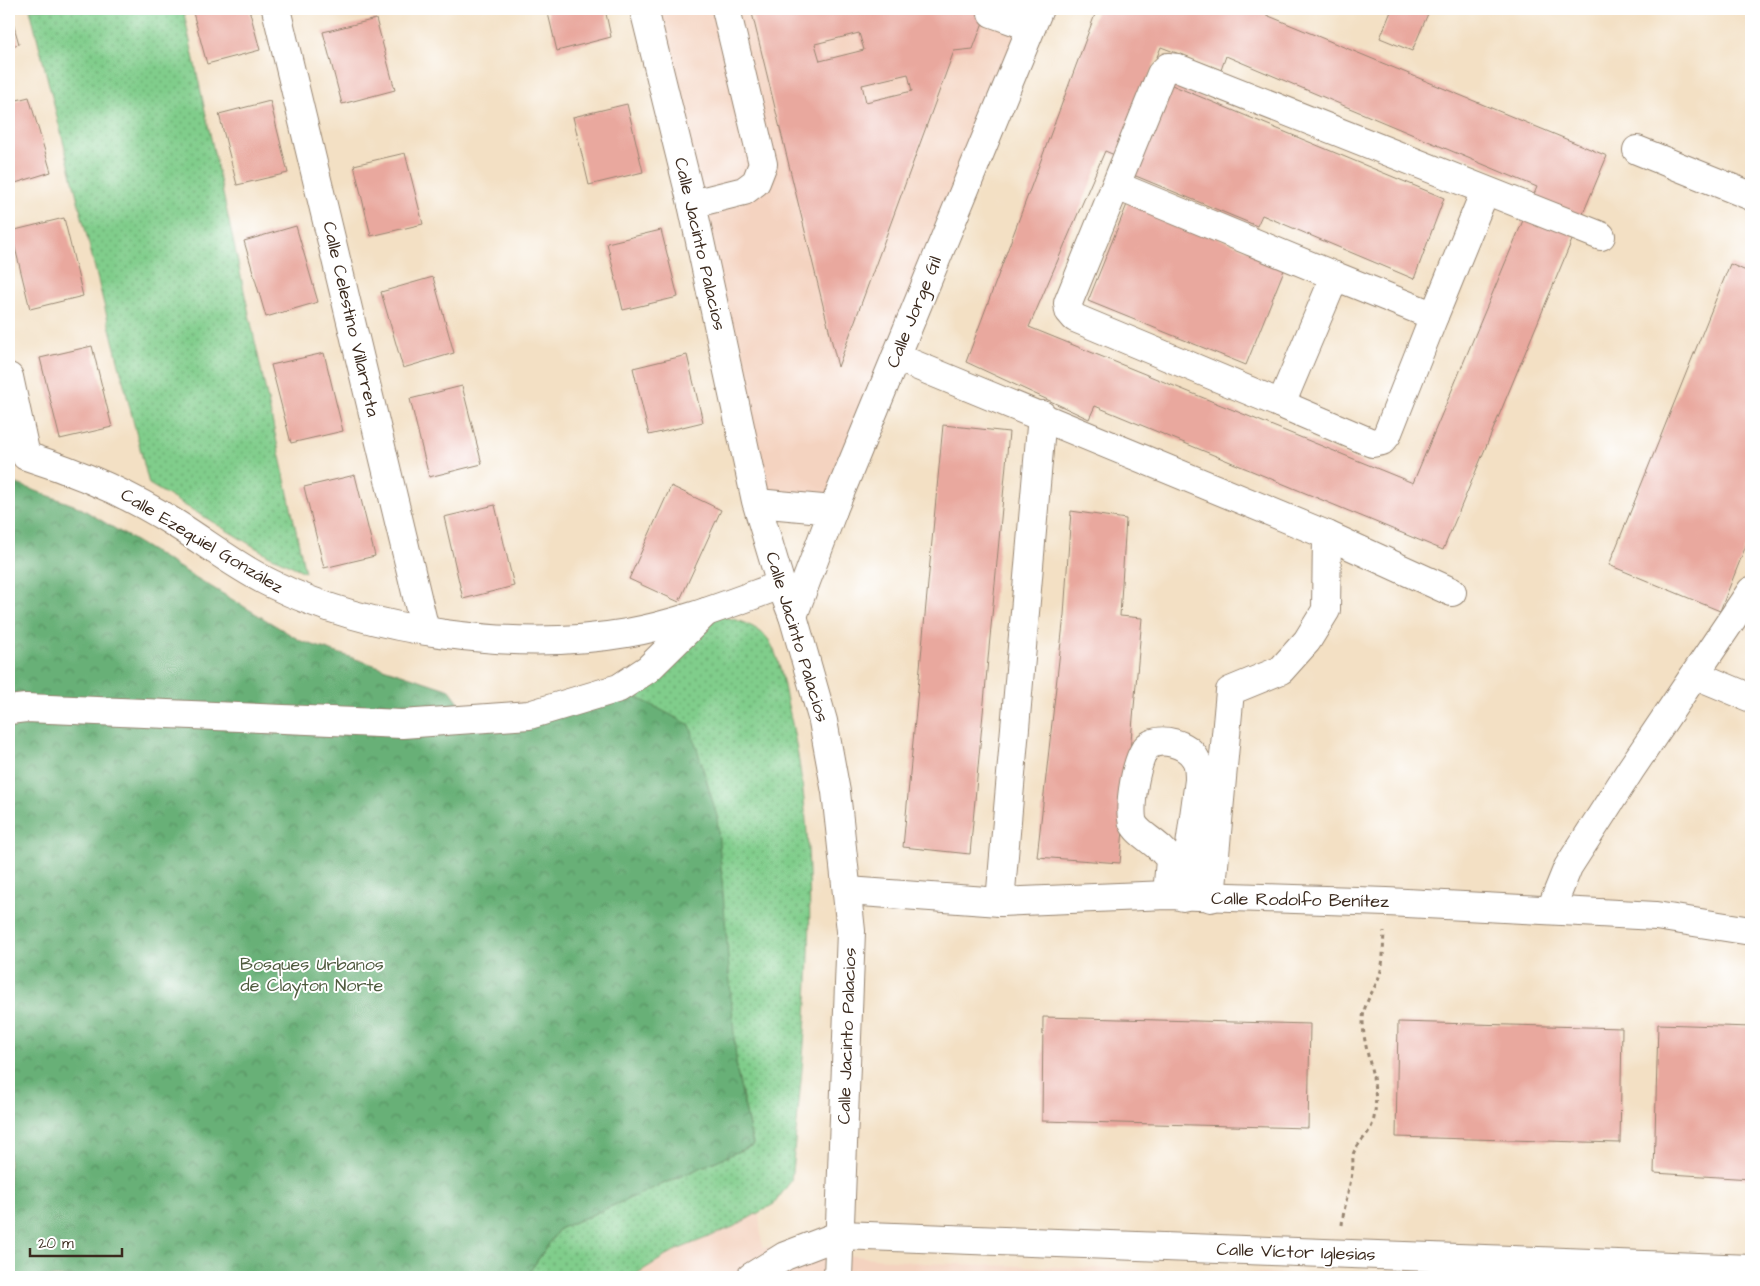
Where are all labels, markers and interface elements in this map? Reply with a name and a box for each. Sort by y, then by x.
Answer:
street label: Calle Jacinto Palacios [668,155,732,333]
street label: Calle Celestino Villarreta [316,219,386,419]
street label: Calle Jorge Gil [880,252,949,372]
street label: Calle Ezequiel González [116,482,288,600]
street label: Calle Jacinto Palacios [759,549,835,725]
street label: Calle Rodolfo Benítez [1211,886,1389,914]
street label: Calle Jacinto Palacios [831,947,863,1125]
park label: Bosques Urbanos de Clayton Norte [240,952,384,999]
scale bar [30,1226,122,1258]
text: 20 m [38,1233,74,1254]
street label: Calle Víctor Iglesias [1216,1237,1376,1268]

